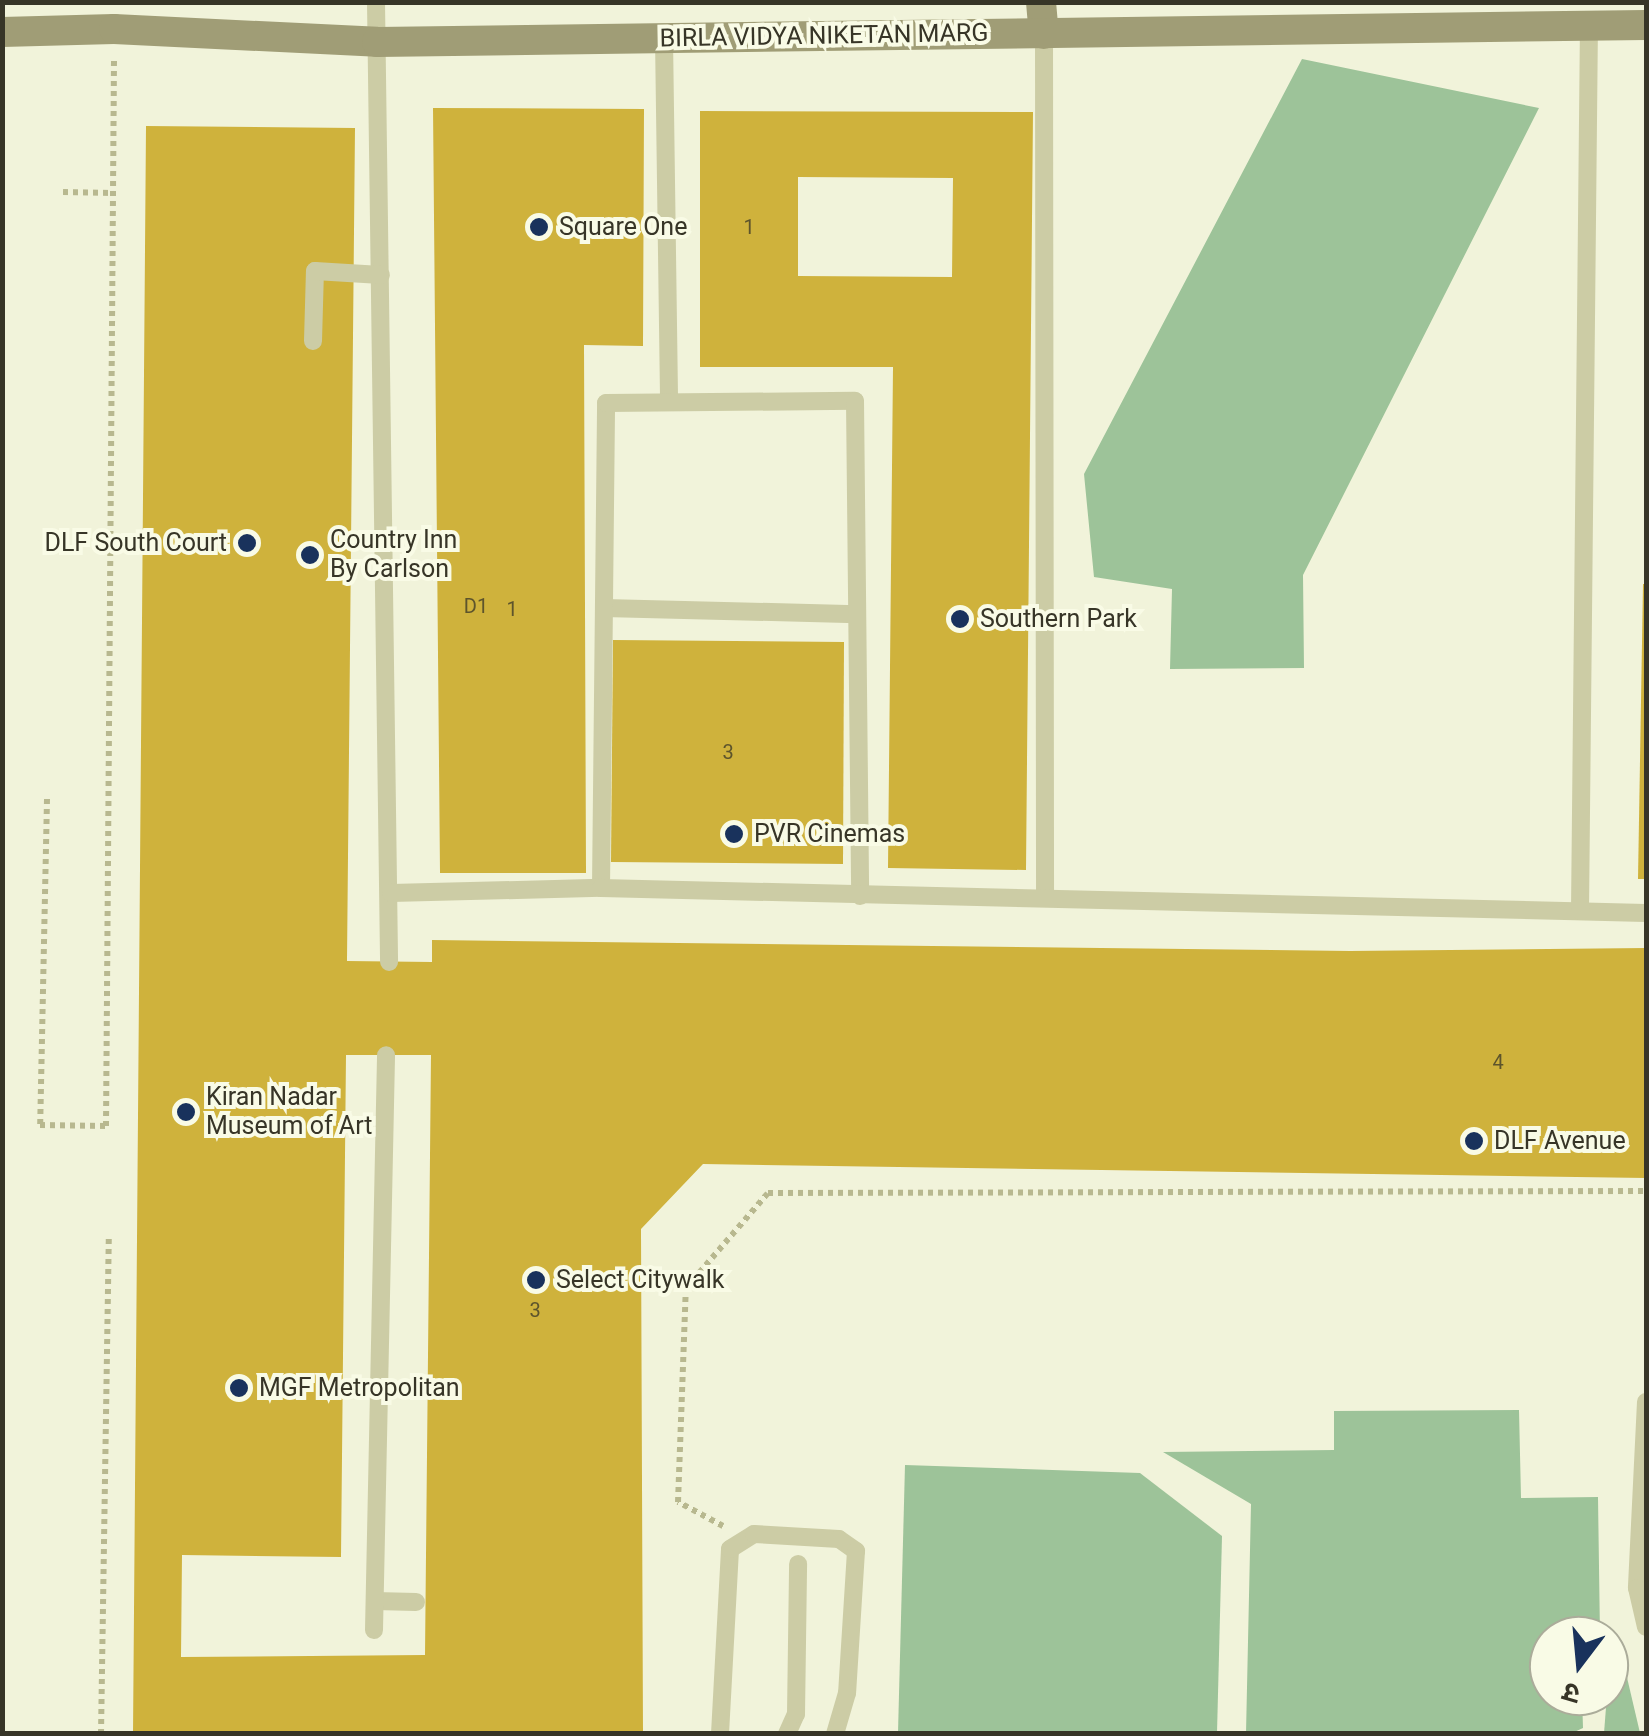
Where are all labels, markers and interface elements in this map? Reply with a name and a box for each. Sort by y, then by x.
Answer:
street label: BIRLA VIDYA NIKETAN MARG [659,18,989,54]
place label: Square One [559,212,687,242]
house number: 1 [743,215,755,239]
marker: Square One [528,216,550,238]
place label: Country Inn By Carlson [330,526,457,585]
place label: DLF South Court [45,528,227,558]
marker: DLF South Court [236,532,258,554]
marker: Country Inn By Carlson [299,544,321,566]
house number: D1 [464,594,488,618]
house number: 1 [506,597,518,621]
place label: Southern Park [980,604,1137,634]
marker: Southern Park [949,608,971,630]
house number: 3 [722,740,734,764]
place label: PVR Cinemas [754,819,905,849]
marker: PVR Cinemas [723,823,745,845]
house number: 4 [1492,1050,1504,1074]
place label: Kiran Nadar Museum of Art [206,1083,372,1142]
marker: Kiran Nadar Museum of Art [175,1101,197,1123]
place label: DLF Avenue [1494,1126,1626,1156]
marker: DLF Avenue [1463,1130,1485,1152]
place label: Select Citywalk [556,1265,724,1295]
marker: Select Citywalk [525,1269,547,1291]
house number: 3 [529,1298,541,1322]
place label: MGF Metropolitan [259,1373,460,1403]
marker: MGF Metropolitan [228,1377,250,1399]
north arrow [1529,1616,1629,1716]
text: उ [1559,1675,1584,1712]

